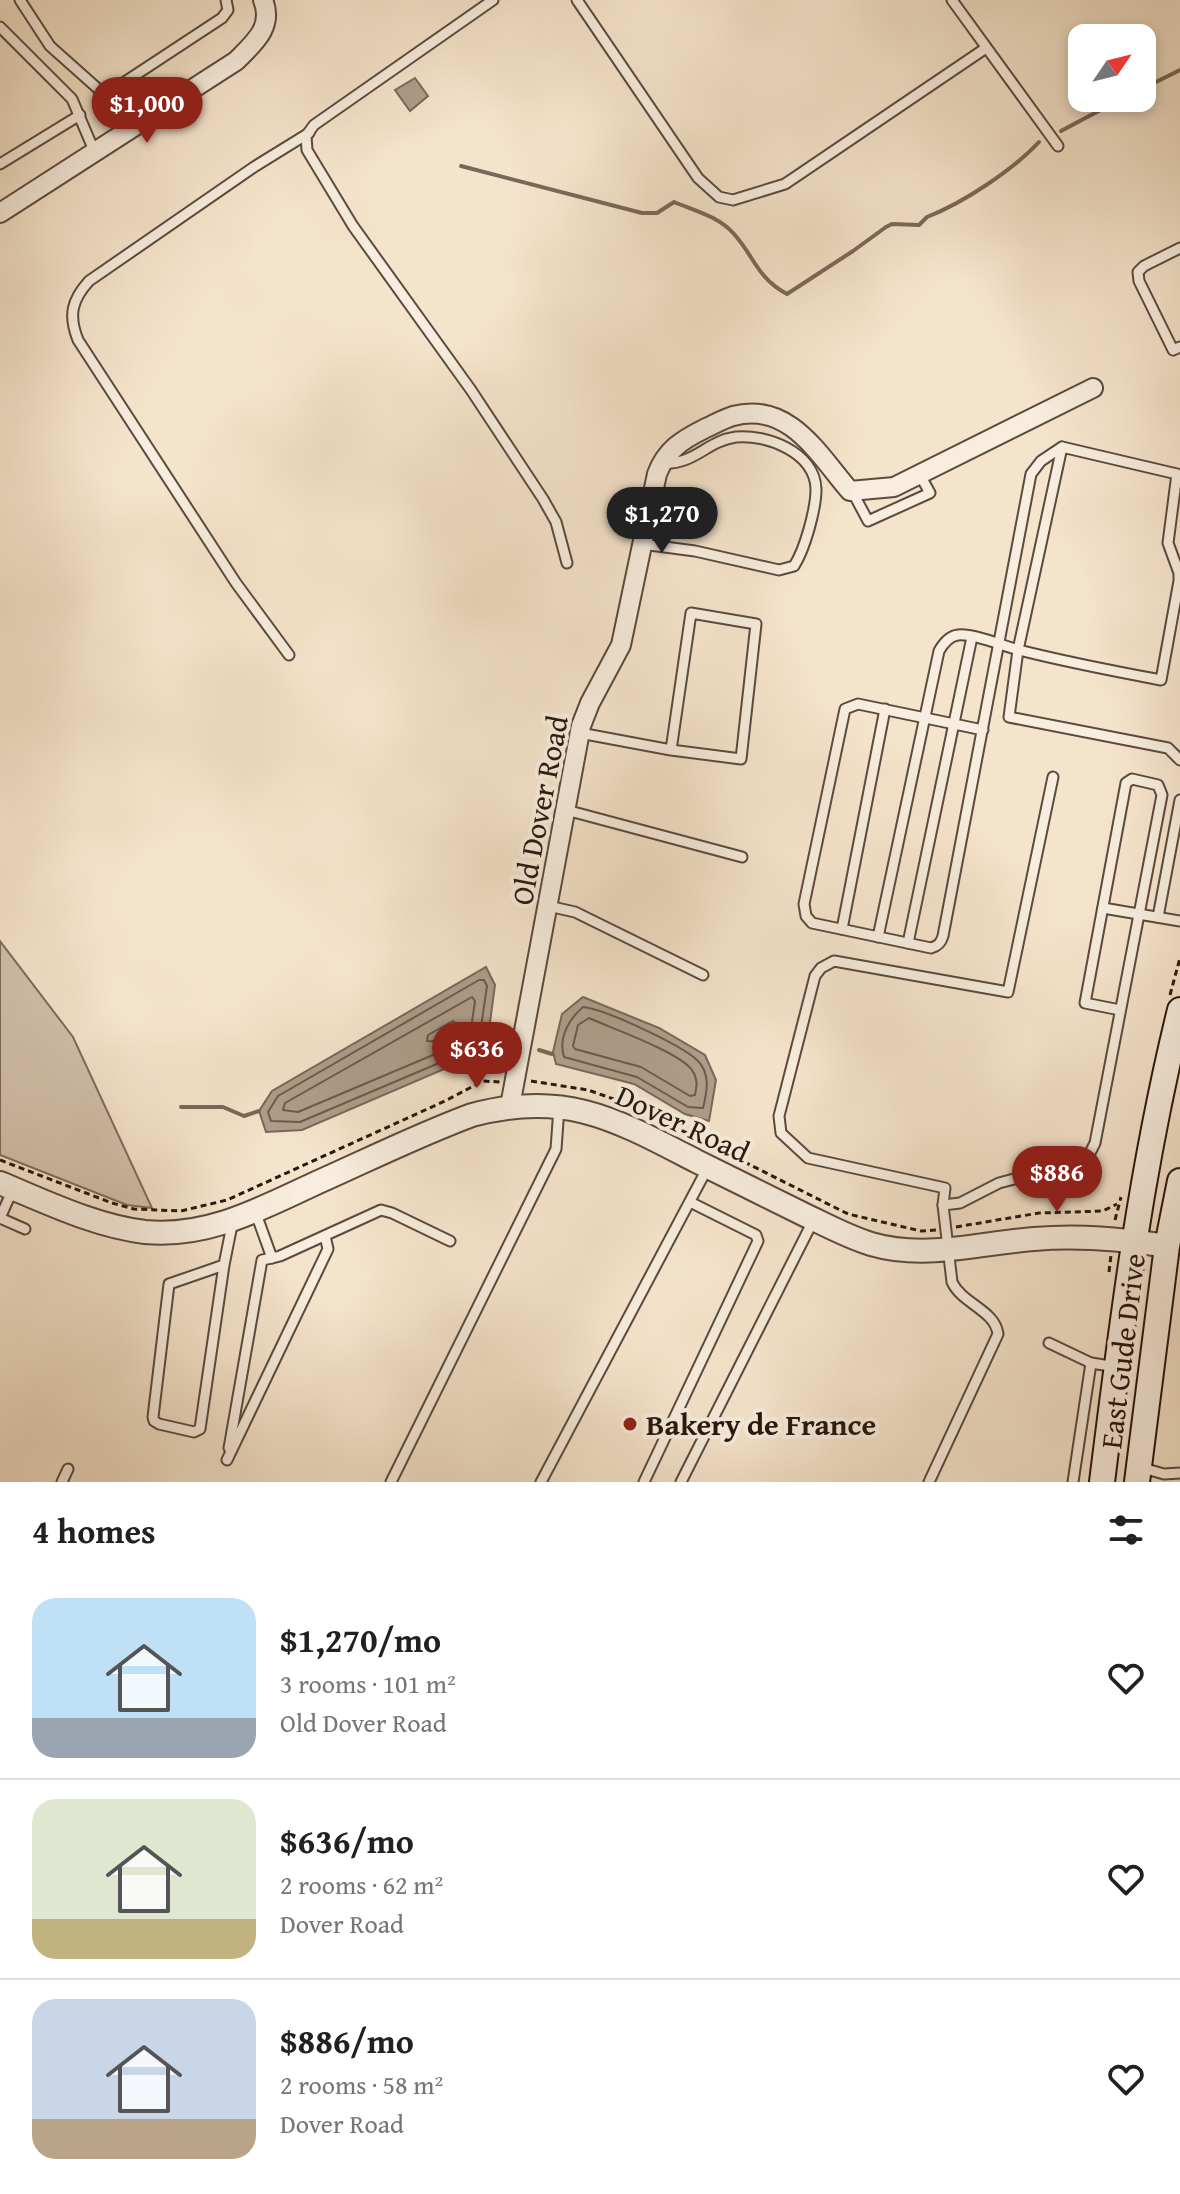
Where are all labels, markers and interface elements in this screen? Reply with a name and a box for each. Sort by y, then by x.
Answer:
north arrow [1068,24,1156,112]
map controls [1068,24,1156,112]
pin: $1,000 [82,77,212,145]
text: $1,000 [110,83,184,122]
pin: $1,270 [597,487,727,555]
text: $1,270 [625,493,699,532]
street label: Old Dover Road [499,711,579,909]
pin: $636 [430,1022,524,1090]
text: $636 [450,1028,504,1067]
street label: Dover Road [609,1073,757,1173]
pin: $886 [1010,1146,1104,1214]
text: $886 [1030,1152,1084,1191]
street label: East Gude Drive [1088,1251,1156,1451]
place label: Bakery de France [646,1402,876,1446]
marker: Bakery de France [621,1415,639,1433]
text: 4 homes [32,1506,156,1555]
icon: filters [1104,1508,1148,1552]
text: $1,270/mo [280,1615,441,1664]
icon: home [96,1630,192,1726]
icon: heart [1104,1656,1148,1700]
text: 3 rooms · 101 m² [280,1664,456,1703]
text: Old Dover Road [280,1703,447,1742]
text: $636/mo [280,1816,414,1865]
icon: home [96,1831,192,1927]
icon: heart [1104,1857,1148,1901]
text: 2 rooms · 62 m² [280,1865,443,1904]
text: Dover Road [280,1904,404,1943]
text: $886/mo [280,2016,414,2065]
icon: home [96,2031,192,2127]
icon: heart [1104,2057,1148,2101]
text: 2 rooms · 58 m² [280,2065,443,2104]
text: Dover Road [280,2104,404,2143]

